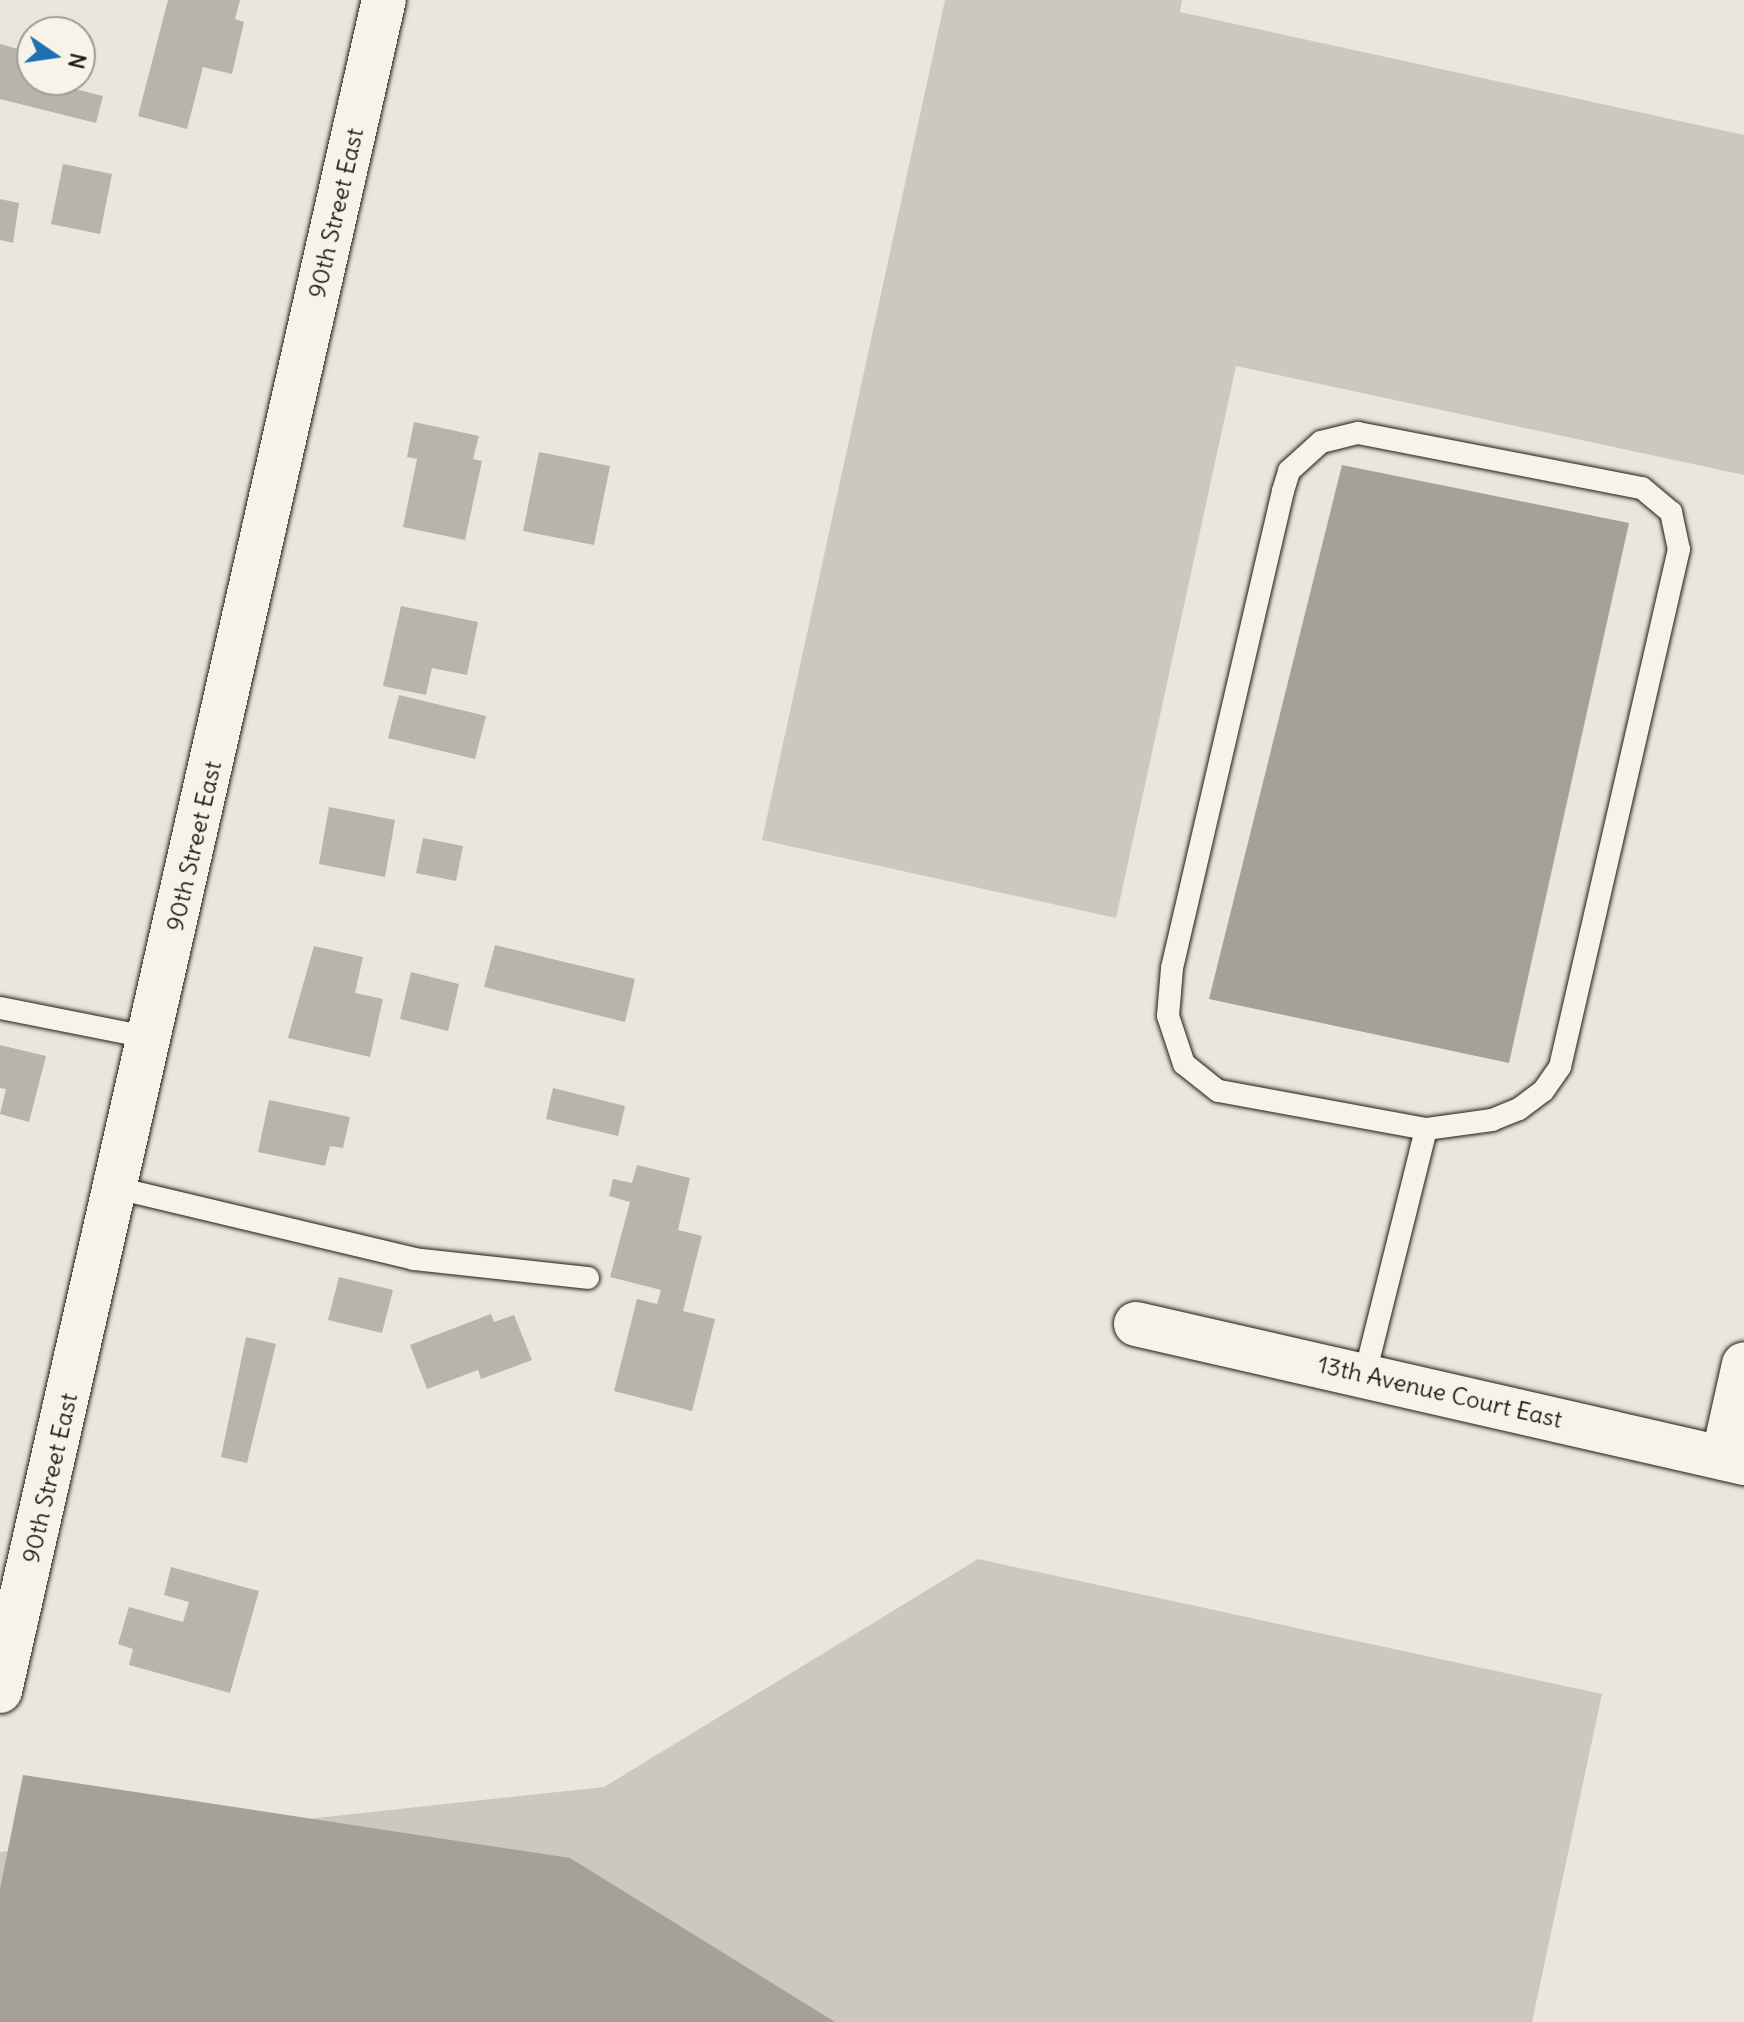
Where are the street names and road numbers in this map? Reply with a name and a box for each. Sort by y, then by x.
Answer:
street label: 90th Street East [302,125,370,301]
street label: 90th Street East [160,758,228,934]
street label: 13th Avenue Court East [1315,1350,1565,1434]
street label: 90th Street East [16,1390,84,1566]

